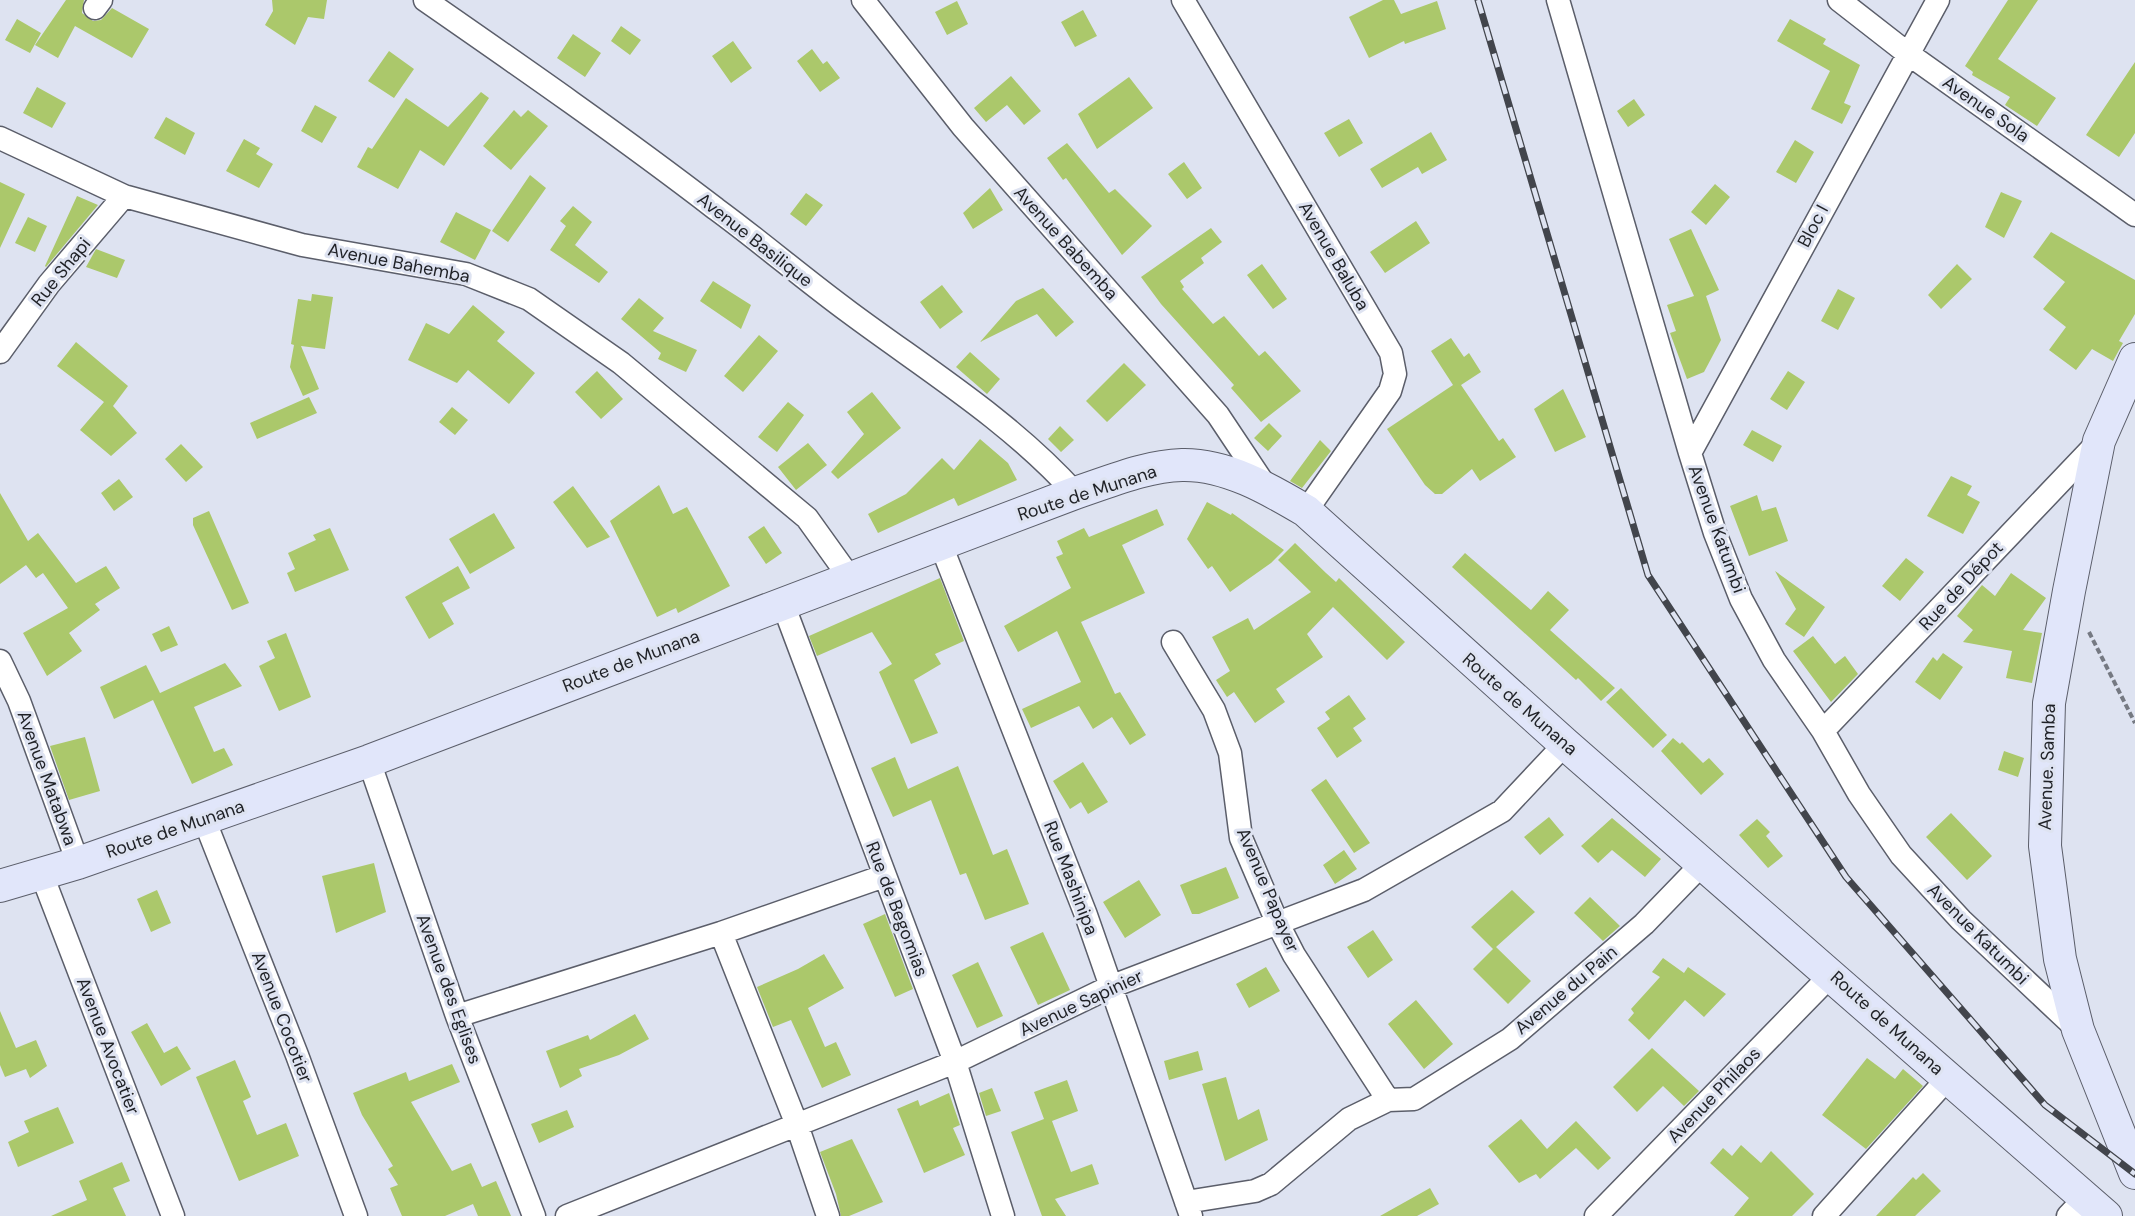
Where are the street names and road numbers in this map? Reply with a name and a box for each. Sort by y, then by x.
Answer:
street label: Avenue Sola [1938,70,2034,148]
street label: Avenue Babemba [1009,181,1123,305]
street label: Avenue Basilique [692,187,818,293]
street label: Avenue Baluba [1293,197,1375,315]
street label: Bloc I [1792,201,1834,251]
street label: Rue Shapi [26,233,96,311]
street label: Avenue Bahemba [326,237,472,289]
street label: Route de Munana [1014,459,1160,527]
street label: Avenue Katumbi [1683,462,1751,596]
street label: Rue de Dépot [1913,536,2009,636]
street label: Route de Munana [559,624,703,698]
street label: Route de Munana [1457,647,1583,761]
street label: Avenue. Samba [2033,703,2061,831]
street label: Avenue Matabwa [12,707,82,849]
street label: Route de Munana [103,794,247,864]
street label: Rue Mashinipa [1038,818,1104,938]
street label: Avenue Papayer [1231,824,1305,956]
street label: Rue de Begomias [860,838,934,980]
street label: Avenue Katumbi [1922,878,2034,990]
street label: Avenue des Eglises [411,911,487,1067]
street label: Avenue du Pain [1510,940,1622,1040]
street label: Avenue Cocotier [246,948,318,1086]
street label: Avenue Sapinier [1016,964,1147,1042]
street label: Route de Munana [1825,966,1949,1080]
street label: Avenue Avocatier [71,974,145,1118]
street label: Avenue Philaos [1662,1042,1766,1148]

